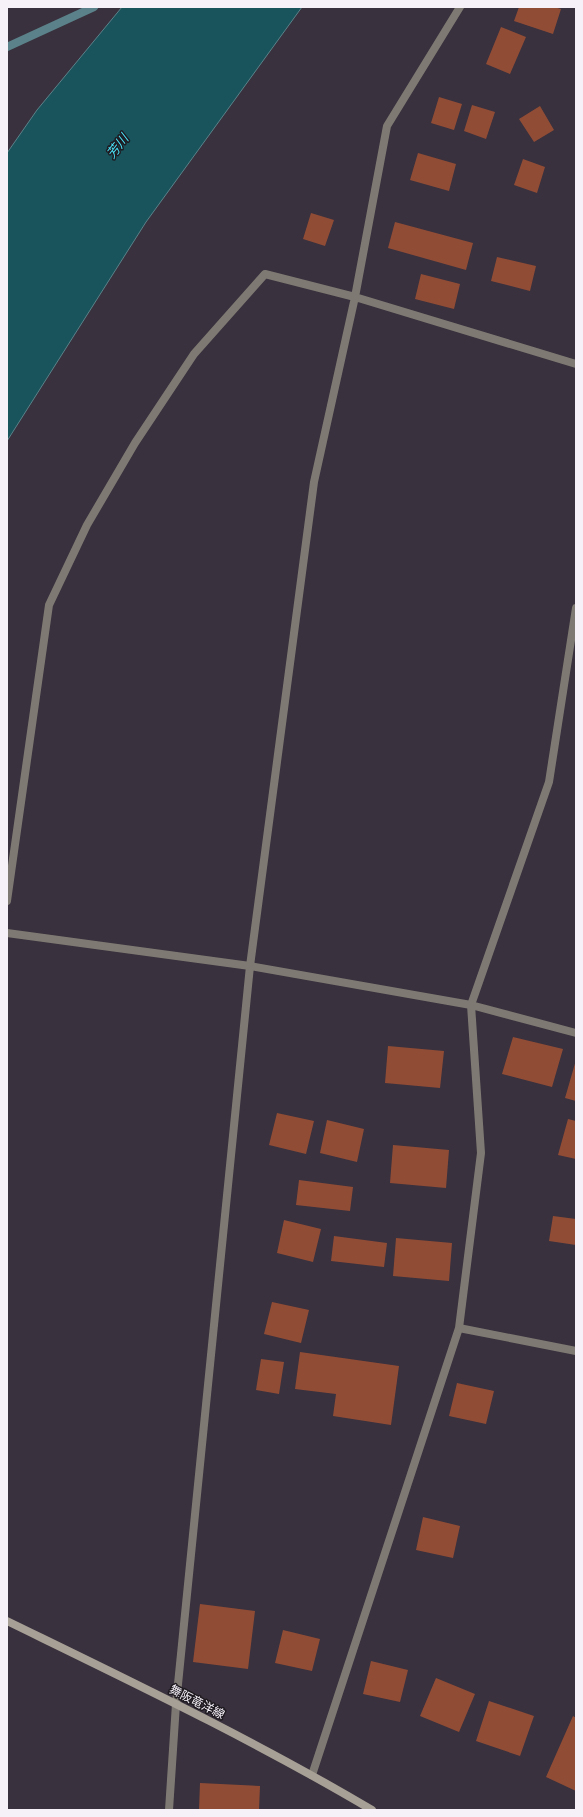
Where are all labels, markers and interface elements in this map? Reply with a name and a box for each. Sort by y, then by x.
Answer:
water label: 芳川 [103,129,133,162]
street label: 舞阪竜洋線 [167,1681,227,1722]

